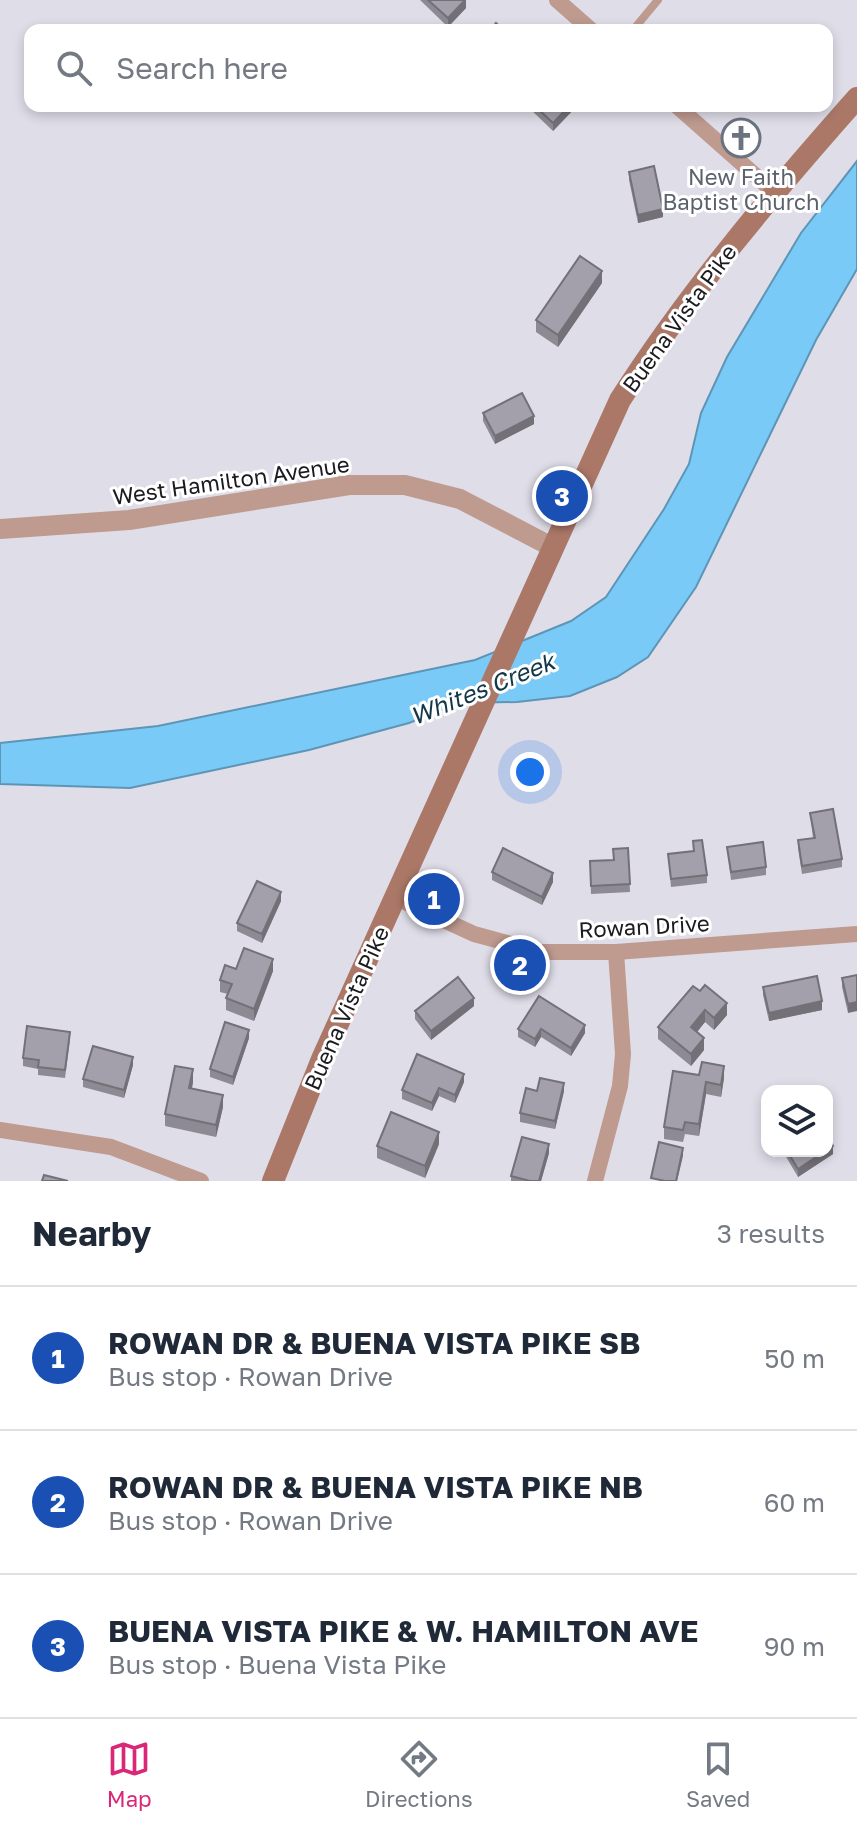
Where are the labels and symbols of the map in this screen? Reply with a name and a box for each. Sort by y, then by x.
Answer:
church icon: New Faith Baptist Church [720,117,762,159]
place label: New Faith Baptist Church [662,163,820,215]
street label: Buena Vista Pike [616,239,742,397]
street label: West Hamilton Avenue [111,450,351,510]
pin: 3 [536,466,588,526]
water label: Whites Creek [405,645,561,730]
your location [510,752,550,792]
pin: 1 [408,869,460,929]
street label: Rowan Drive [578,909,710,943]
street label: Buena Vista Pike [298,922,394,1094]
pin: 2 [494,935,546,995]

